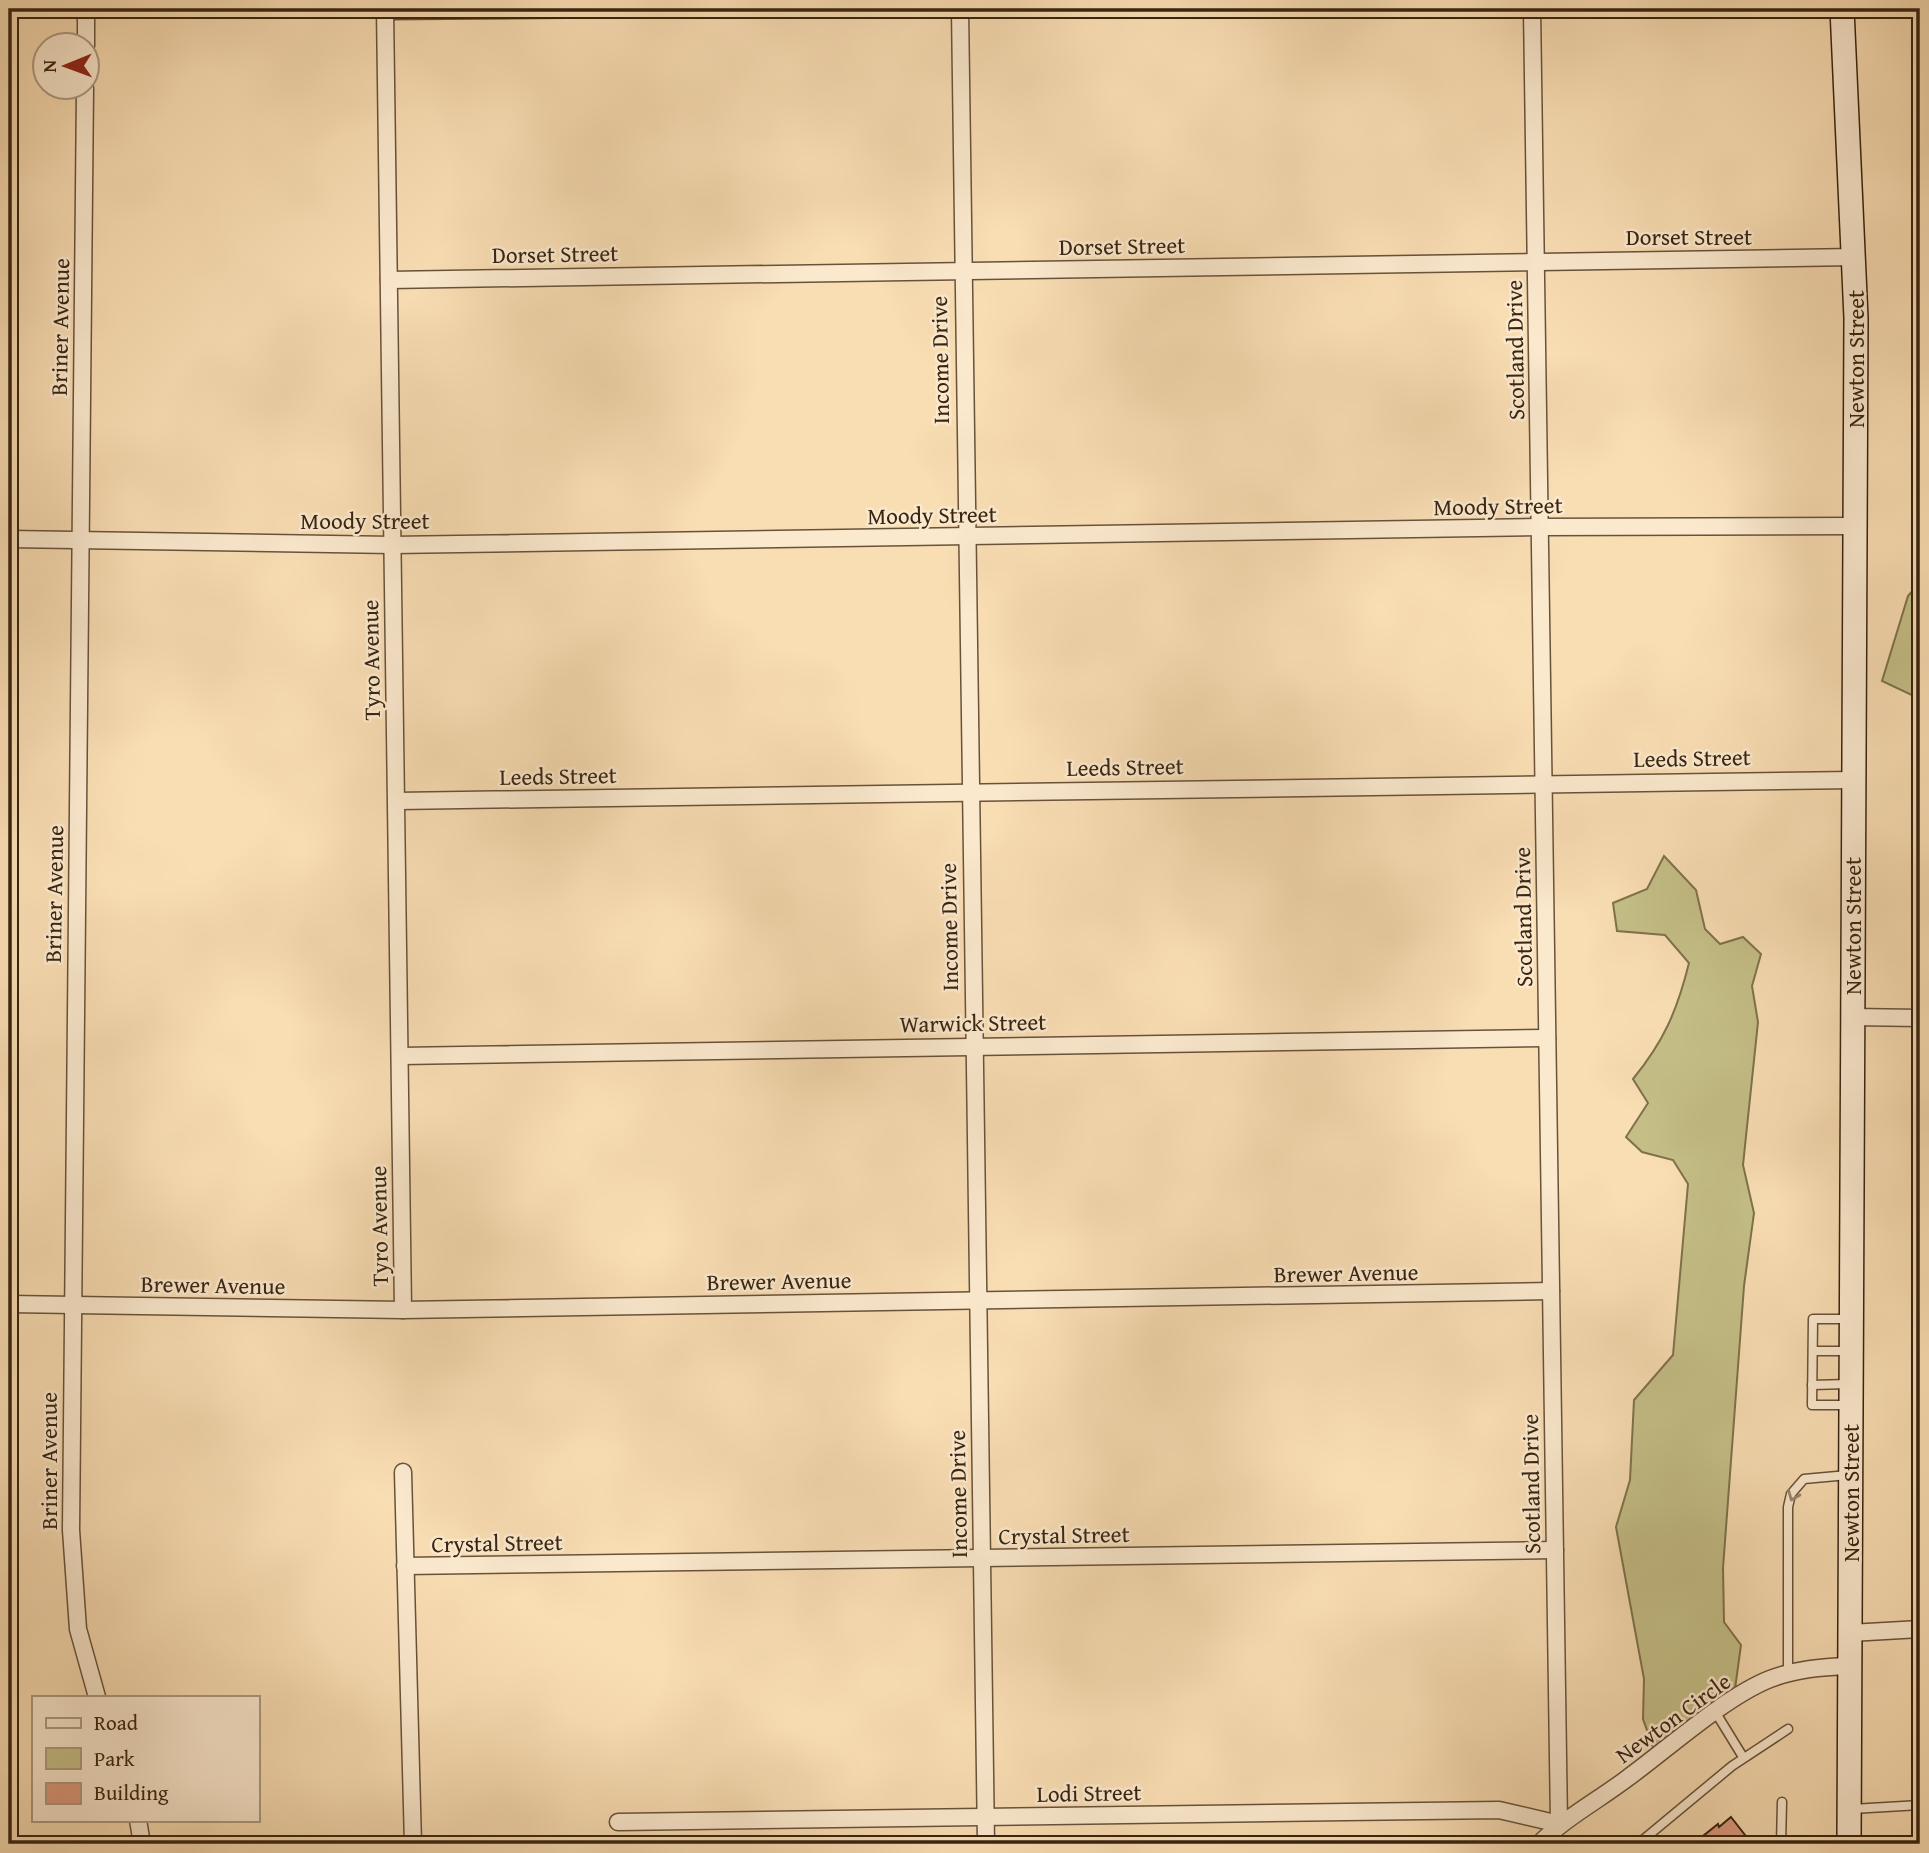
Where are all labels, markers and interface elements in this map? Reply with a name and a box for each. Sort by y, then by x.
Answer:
north arrow [32,32,102,102]
text: N [35,59,63,73]
street label: Dorset Street [1626,220,1752,253]
street label: Dorset Street [1058,228,1186,263]
street label: Dorset Street [491,236,619,271]
street label: Briner Avenue [42,258,77,396]
street label: Scotland Drive [1497,279,1532,421]
street label: Newton Street [1839,290,1872,428]
street label: Income Drive [922,296,957,424]
street label: Moody Street [1433,488,1563,523]
street label: Moody Street [867,497,997,532]
street label: Moody Street [300,504,430,537]
street label: Tyro Avenue [353,599,388,721]
street label: Leeds Street [1633,740,1751,775]
street label: Leeds Street [1066,749,1184,784]
street label: Leeds Street [499,758,617,793]
street label: Briner Avenue [36,825,71,963]
street label: Scotland Drive [1505,846,1540,988]
street label: Newton Street [1836,857,1869,995]
street label: Income Drive [931,863,966,991]
street label: Warwick Street [899,1005,1047,1040]
street label: Tyro Avenue [361,1165,396,1287]
street label: Brewer Avenue [1273,1255,1419,1290]
street label: Brewer Avenue [706,1263,852,1298]
street label: Brewer Avenue [140,1267,286,1302]
street label: Briner Avenue [32,1392,65,1530]
street label: Scotland Drive [1513,1413,1548,1555]
street label: Newton Street [1834,1424,1867,1562]
street label: Income Drive [940,1430,975,1558]
one-way arrow [1787,1489,1801,1501]
street label: Crystal Street [998,1517,1130,1552]
street label: Crystal Street [431,1525,563,1560]
street label: Newton Circle [1608,1665,1737,1771]
legend [32,1696,259,1822]
text: Road [94,1707,139,1738]
text: Park [94,1743,135,1774]
street label: Lodi Street [1036,1775,1142,1810]
text: Building [94,1777,169,1808]

